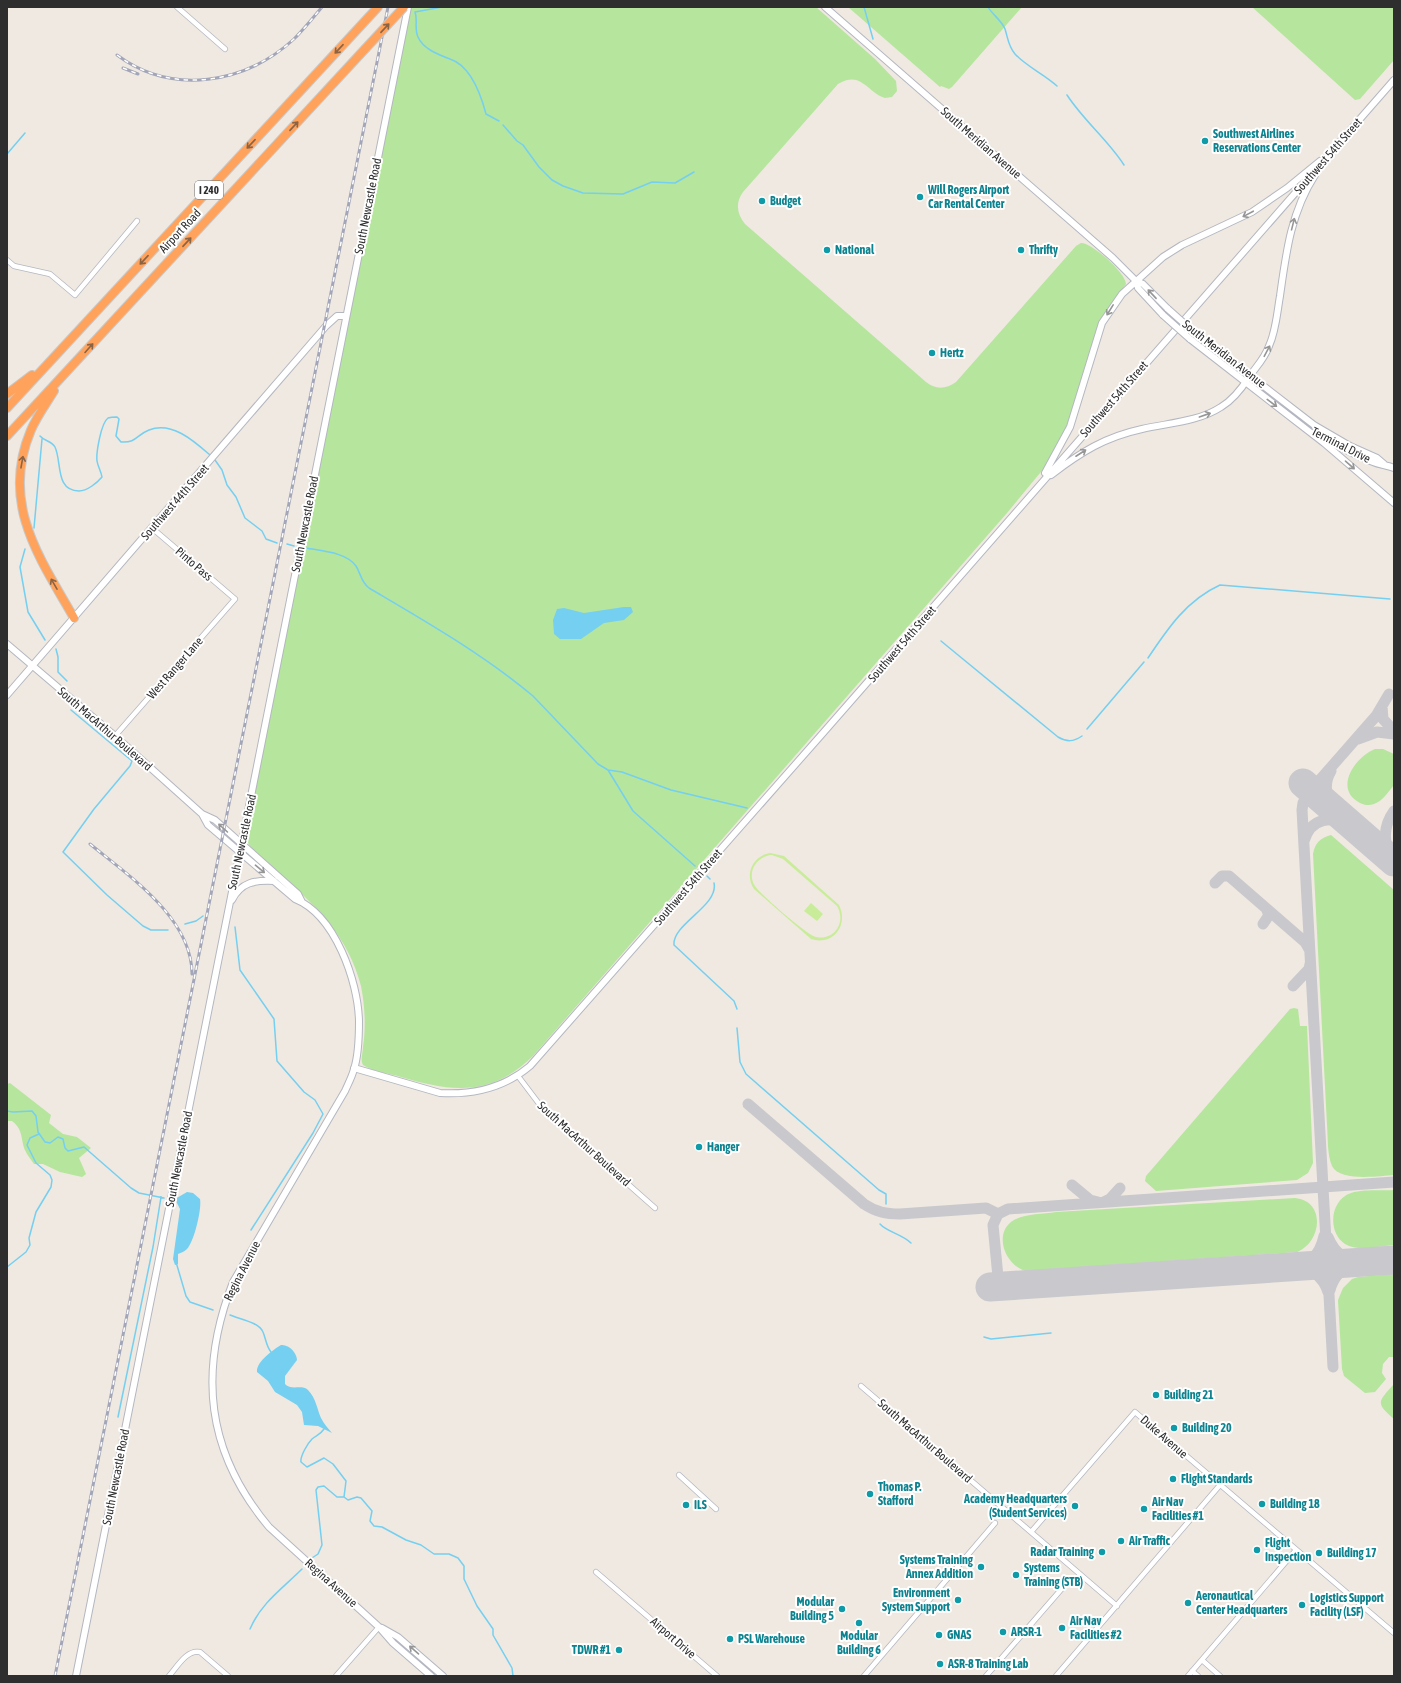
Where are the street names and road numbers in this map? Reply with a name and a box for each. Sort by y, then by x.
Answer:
street label: South Meridian Avenue [938,104,1024,182]
street label: Southwest 54th Street [1291,115,1365,197]
street label: South Newcastle Road [352,157,384,255]
road number: I 240 [195,181,223,199]
street label: Airport Road [156,206,204,256]
street label: South Meridian Avenue [1180,317,1268,391]
street label: Southwest 54th Street [1077,358,1151,440]
street label: Terminal Drive [1309,424,1373,466]
street label: Southwest 44th Street [138,461,212,543]
street label: South Newcastle Road [289,475,321,573]
street label: Pinto Pass [173,544,215,584]
street label: Southwest 54th Street [865,603,939,685]
street label: West Ranger Lane [144,634,206,702]
street label: South MacArthur Boulevard [55,684,155,774]
street label: South Newcastle Road [225,793,259,891]
street label: Southwest 54th Street [651,846,725,928]
street label: South MacArthur Boulevard [535,1099,633,1189]
street label: South Newcastle Road [163,1110,195,1208]
street label: Regina Avenue [221,1239,263,1303]
street label: South MacArthur Boulevard [875,1396,975,1486]
street label: Duke Avenue [1138,1413,1190,1461]
street label: South Newcastle Road [100,1428,132,1526]
street label: Regina Avenue [302,1556,360,1610]
street label: Airport Drive [648,1615,698,1661]

